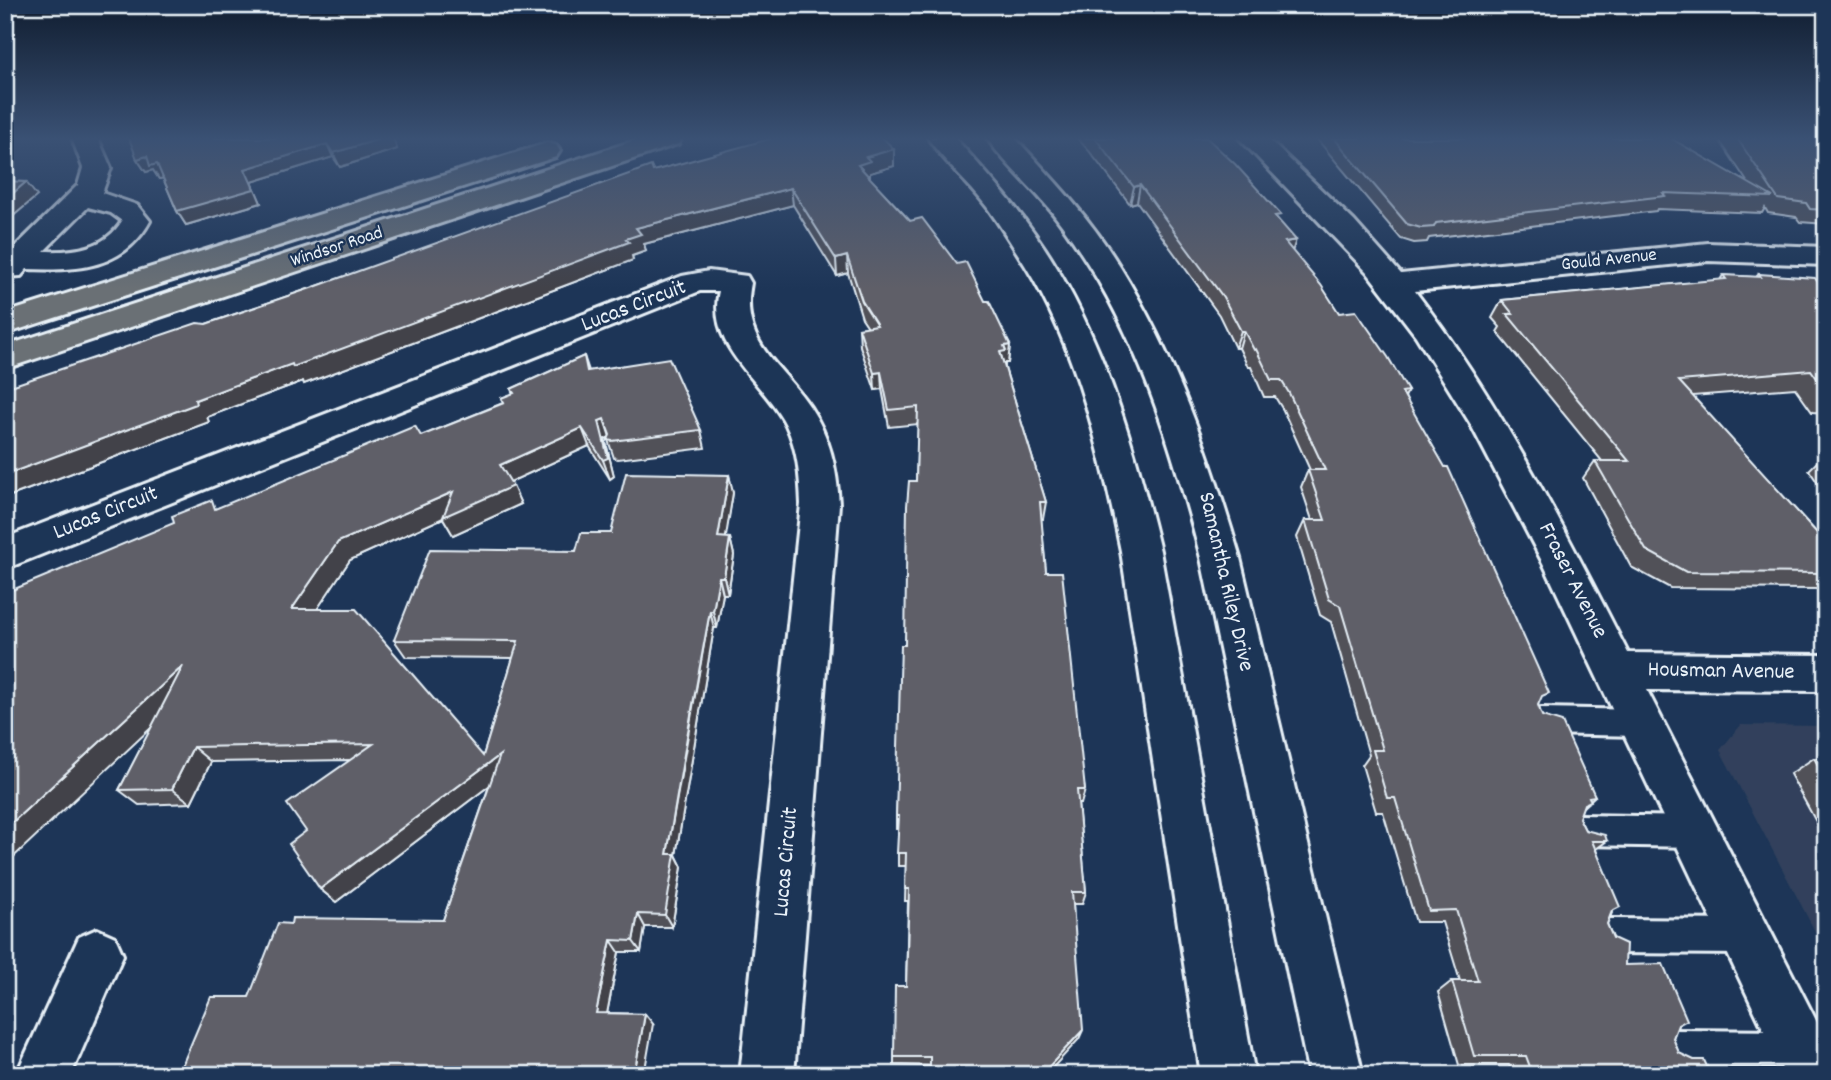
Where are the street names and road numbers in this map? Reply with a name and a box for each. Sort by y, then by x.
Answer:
street label: Windsor Road [287,220,387,276]
street label: Gould Avenue [1560,243,1658,279]
street label: Lucas Circuit [577,272,691,342]
street label: Lucas Circuit [49,478,163,550]
street label: Samantha Riley Drive [1188,489,1262,675]
street label: Fraser Avenue [1529,517,1615,645]
street label: Housman Avenue [1647,654,1795,690]
street label: Lucas Circuit [766,806,808,918]

